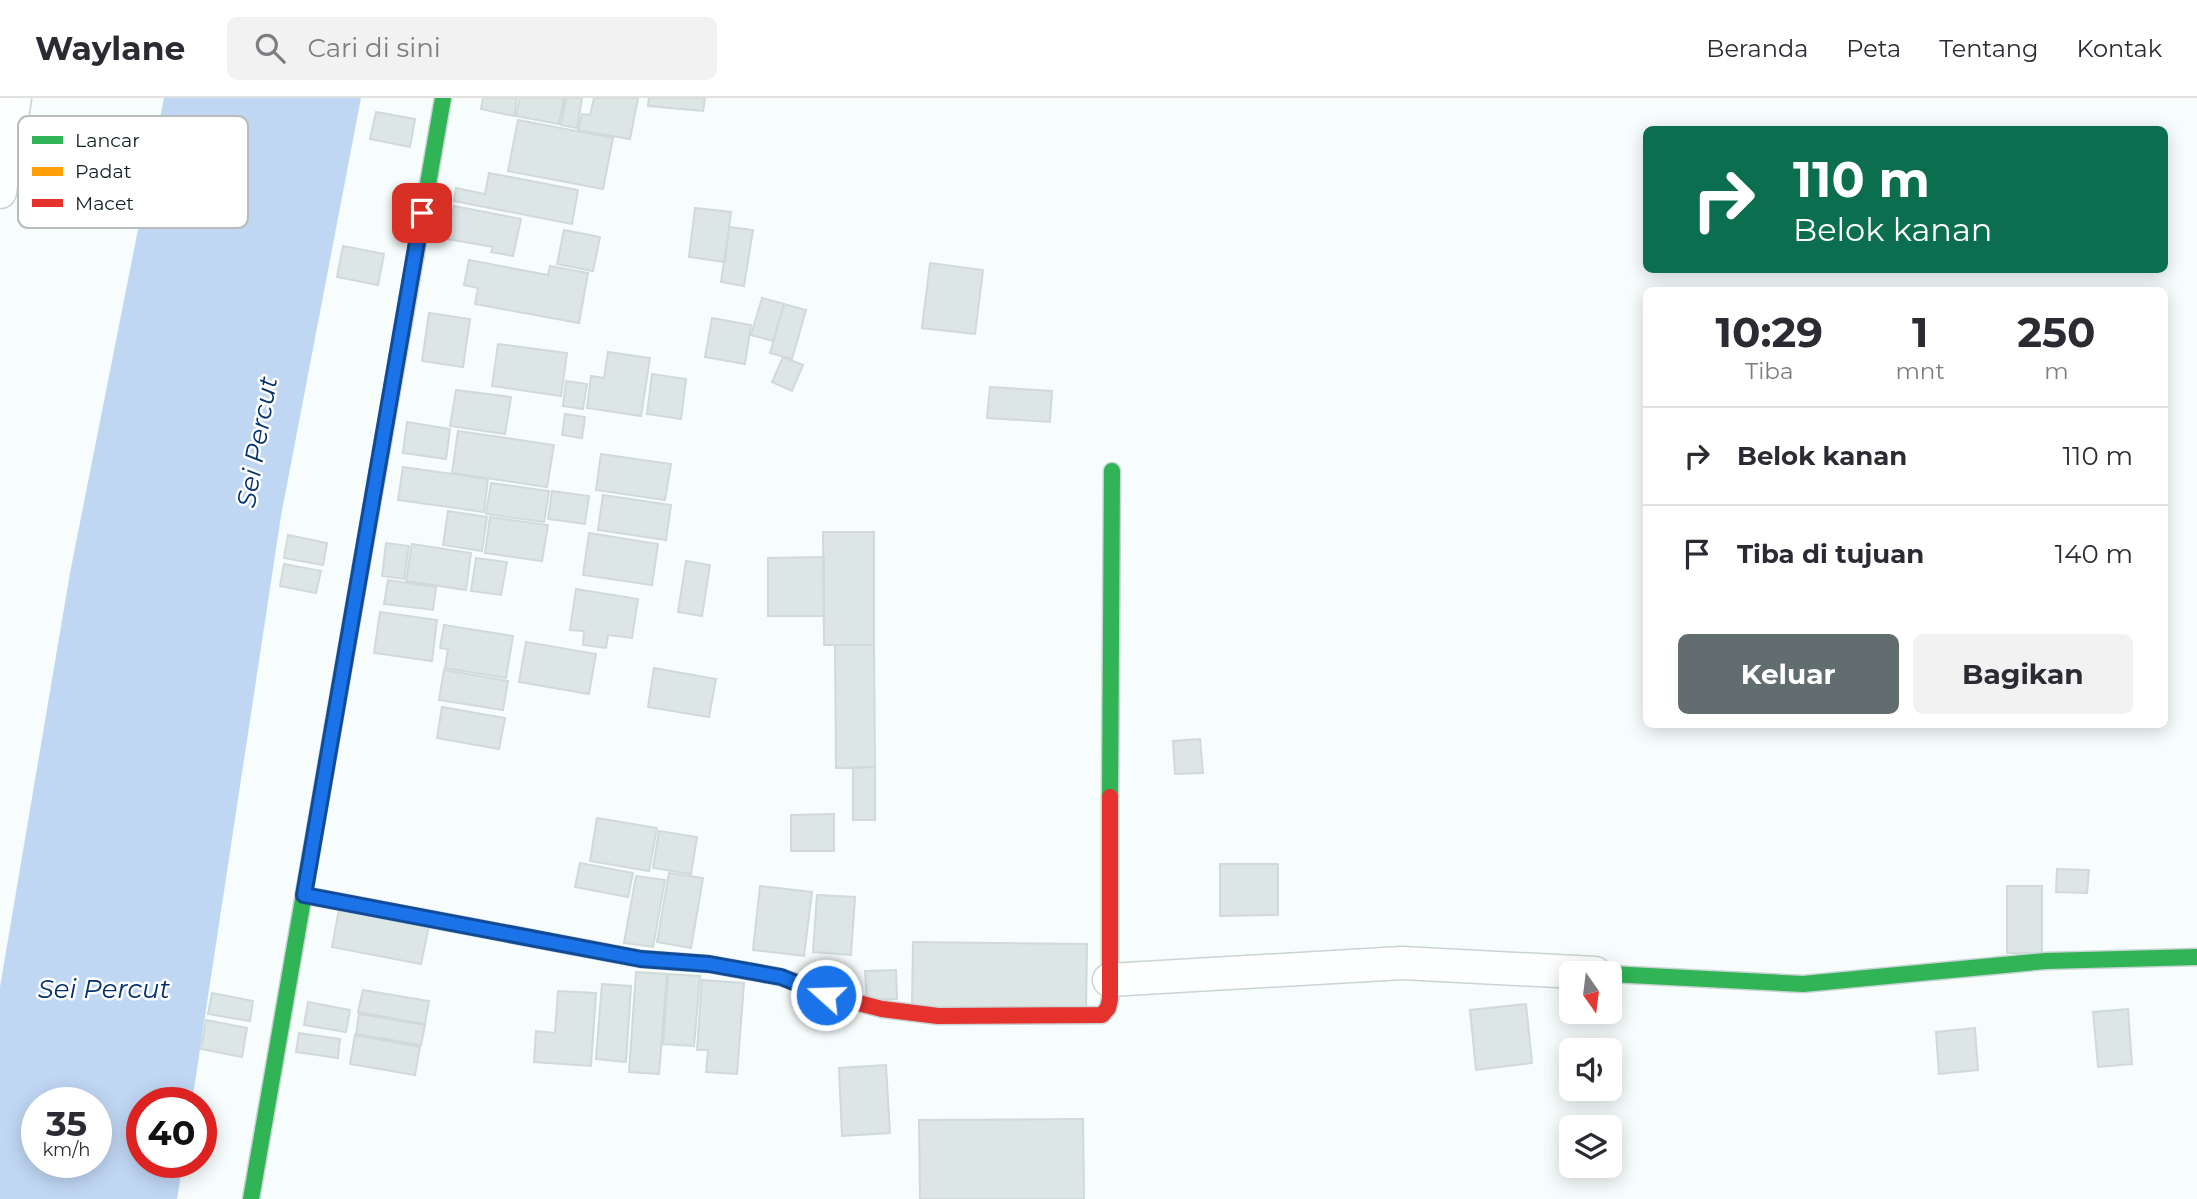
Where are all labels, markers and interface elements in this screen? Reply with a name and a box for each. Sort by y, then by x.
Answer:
search box [227,17,717,80]
text: Waylane [35,28,185,68]
icon: search [251,29,289,67]
text: Cari di sini [307,32,441,64]
text: Beranda [1706,34,1808,63]
text: Peta [1846,34,1901,63]
text: Tentang [1939,34,2038,63]
text: Kontak [2076,34,2162,63]
legend [18,116,248,228]
text: Lancar [75,129,140,152]
text: 110 m [1793,150,1930,209]
icon: right [1678,154,1769,245]
text: Padat [75,160,132,183]
pin [392,183,452,243]
text: Macet [75,192,134,215]
icon: arrive [403,194,441,232]
text: Belok kanan [1793,210,1993,249]
text: 10:29 [1715,306,1823,358]
text: 1 [1912,306,1928,358]
text: 250 [2017,306,2096,358]
text: Tiba [1745,357,1793,385]
text: mnt [1895,357,1945,385]
text: m [2044,357,2069,385]
water label: Sei Percut [230,374,284,510]
icon: right [1678,437,1716,475]
text: Belok kanan [1737,440,1907,472]
text: 110 m [2063,440,2133,472]
icon: arrive [1678,535,1716,573]
text: Tiba di tujuan [1737,538,1924,570]
text: 140 m [2055,538,2133,570]
button: Keluar [1678,634,1899,714]
button: Bagikan [1913,634,2133,714]
position arrow [789,958,863,1032]
north arrow [1559,961,1622,1024]
map controls [1559,961,1622,1178]
water label: Sei Percut [38,973,171,1005]
button: sound [1559,1038,1622,1101]
speed limit sign: 40 [126,1087,217,1178]
text: 35 [46,1102,87,1145]
button: layers [1559,1115,1622,1178]
text: km/h [42,1139,91,1161]

